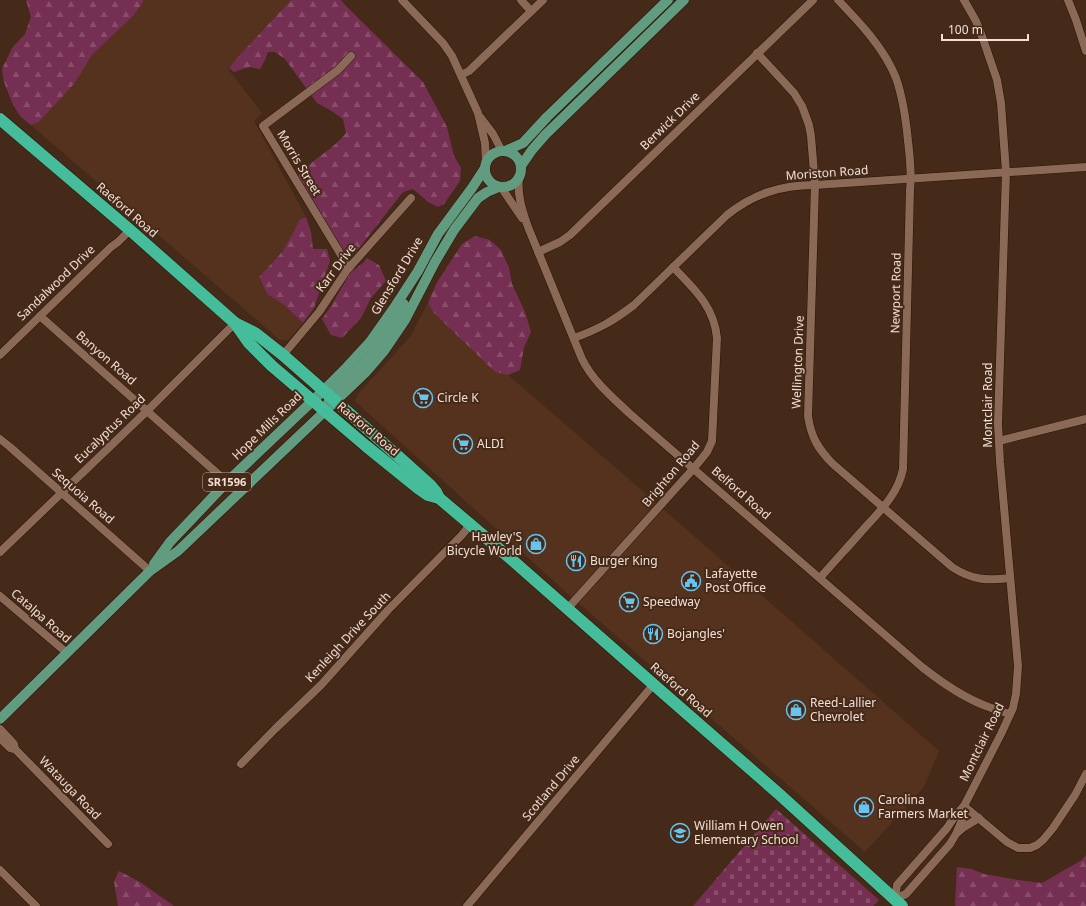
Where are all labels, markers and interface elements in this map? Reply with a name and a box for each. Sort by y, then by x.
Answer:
scale bar [942,16,1028,42]
text: 100 m [948,21,983,38]
street label: Berwick Drive [636,88,703,154]
street label: Morris Street [273,127,326,199]
street label: Moriston Road [785,161,869,184]
street label: Raeford Road [93,178,162,241]
street label: Glensford Drive [367,233,427,318]
street label: Karr Drive [312,240,360,296]
street label: Sandalwood Drive [13,241,98,324]
street label: Newport Road [886,252,905,334]
street label: Wellington Drive [787,315,808,409]
street label: Banyon Road [73,327,140,389]
street label: Montclair Road [979,362,996,448]
supermarket icon: Circle K [412,387,434,409]
street label: Hope Mills Road [228,388,305,463]
place label: Circle K [437,389,479,406]
street label: Eucalyptus Road [70,390,149,467]
street label: Raeford Road [334,398,403,460]
supermarket icon: ALDI [452,433,474,455]
place label: ALDI [477,435,504,452]
street label: Brighton Road [638,437,703,510]
street label: Belford Road [708,462,774,523]
street label: Sequoia Road [49,464,118,527]
road number: SR1596 [203,473,251,491]
place label: Hawley'S Bicycle World [447,528,522,559]
shop icon: Hawley'S Bicycle World [525,533,547,555]
restaurant icon: Burger King [565,550,587,572]
place label: Burger King [590,552,658,569]
place label: Lafayette Post Office [705,565,766,596]
public building icon: Lafayette Post Office [680,570,702,592]
street label: Catalpa Road [8,585,75,646]
street label: Kenleigh Drive South [301,588,394,686]
supermarket icon: Speedway [618,591,640,613]
place label: Speedway [643,593,701,610]
restaurant icon: Bojangles' [642,623,664,645]
place label: Bojangles' [667,625,725,642]
street label: Raeford Road [647,658,716,721]
place label: Reed-Lallier Chevrolet [810,694,876,725]
shop icon: Reed-Lallier Chevrolet [785,699,807,721]
street label: Montclair Road [955,700,1008,784]
street label: Scotland Drive [518,751,583,824]
street label: Watauga Road [36,752,105,823]
place label: Carolina Farmers Market [878,791,968,822]
shop icon: Carolina Farmers Market [853,796,875,818]
place label: William H Owen Elementary School [694,817,799,848]
school or university icon: William H Owen Elementary School [669,822,691,844]

